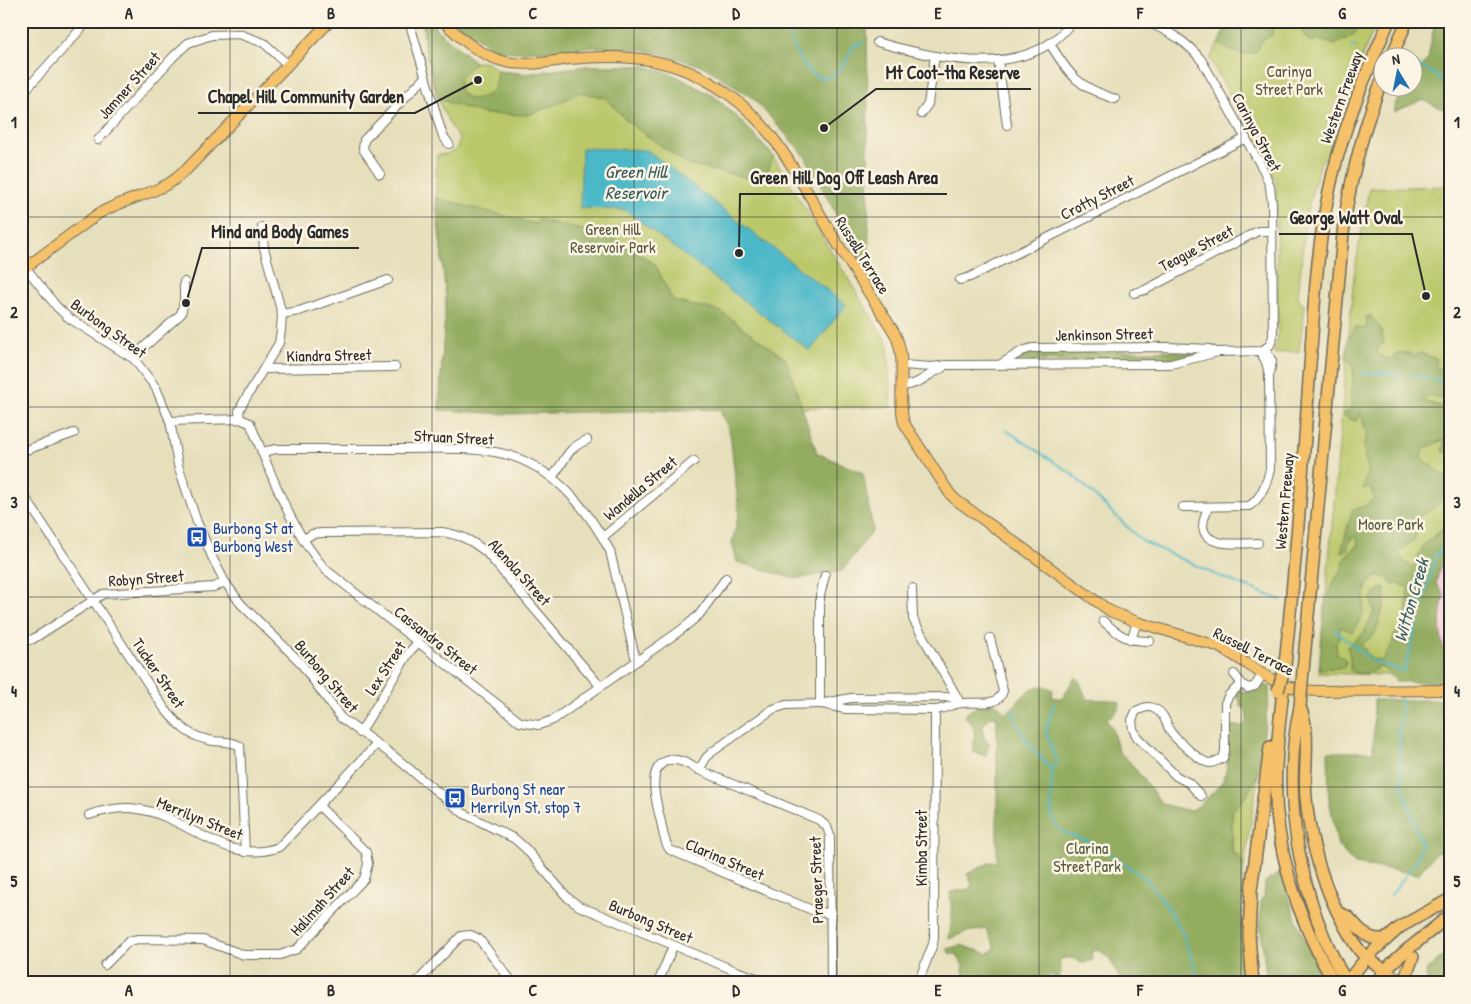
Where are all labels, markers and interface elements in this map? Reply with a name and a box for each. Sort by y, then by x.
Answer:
text: A [125,2,133,24]
text: B [327,2,335,24]
text: C [529,2,538,24]
text: D [732,2,740,24]
text: E [934,2,942,24]
text: F [1136,2,1144,24]
text: G [1338,2,1346,24]
street label: Jamner Street [93,46,166,123]
street label: Western Freeway [1314,48,1368,146]
north arrow [1374,48,1424,98]
text: N [1390,49,1402,69]
callout: Mt Coot-tha Reserve [876,56,1031,89]
text: Mt Coot-tha Reserve [886,60,1021,85]
park label: Carinya Street Park [1255,60,1323,100]
callout: Chapel Hill Community Garden [198,80,415,113]
text: Chapel Hill Community Garden [208,84,404,110]
street label: Carinya Street [1227,89,1287,176]
text: 1 [11,111,17,133]
text: 1 [1454,111,1460,133]
water label: Green Hill Reservoir [605,159,669,205]
callout: Green Hill Dog Off Leash Area [740,161,947,194]
text: Green Hill Dog Off Leash Area [750,165,939,191]
street label: Crotty Street [1056,169,1138,225]
callout: George Watt Oval [1279,201,1412,234]
text: George Watt Oval [1289,205,1404,231]
street label: Russell Terrace [830,212,896,299]
callout: Mind and Body Games [202,215,359,248]
park label: Green Hill Reservoir Park [570,218,656,258]
text: Mind and Body Games [211,219,349,245]
street label: Teague Street [1155,219,1237,277]
street label: Burbong Street [67,293,152,363]
text: 2 [10,301,18,323]
text: 2 [1453,301,1461,323]
street label: Jenkinson Street [1055,322,1154,346]
street label: Kiandra Street [286,343,372,367]
street label: Struan Street [414,424,495,450]
street label: Wandella Street [598,450,682,525]
street label: Western Freeway [1269,452,1299,550]
text: 3 [10,491,18,513]
text: 3 [1453,491,1461,513]
park label: Moore Park [1358,513,1424,535]
place label: Burbong St at Burbong West [213,517,294,557]
bus stop icon: Burbong St at Burbong West [185,525,209,549]
street label: Alenola Street [484,534,556,611]
water label: Witton Creek [1387,554,1435,645]
street label: Robyn Street [108,564,185,592]
street label: Cassandra Street [390,600,483,680]
street label: Russell Terrace [1210,621,1299,681]
street label: Tucker Street [127,634,191,713]
street label: Burbong Street [290,635,364,718]
street label: Lex Street [359,636,411,699]
text: 4 [11,680,17,702]
text: 4 [1454,680,1460,702]
place label: Burbong St near Merrilyn St, stop 7 [471,778,581,818]
bus stop icon: Burbong St near Merrilyn St, stop 7 [443,786,467,810]
street label: Merrilyn Street [154,791,247,845]
street label: Kimba Street [910,809,932,886]
street label: Clarina Street [682,833,768,886]
street label: Praeger Street [803,836,829,924]
park label: Clarina Street Park [1053,837,1121,877]
street label: Halimah Street [285,861,359,940]
text: 5 [11,870,18,892]
text: 5 [1454,870,1461,892]
street label: Burbong Street [606,893,697,949]
text: A [125,979,133,1001]
text: B [327,979,335,1001]
text: C [529,979,538,1001]
text: D [732,979,740,1001]
text: E [934,979,942,1001]
text: F [1136,979,1144,1001]
text: G [1338,979,1346,1001]

